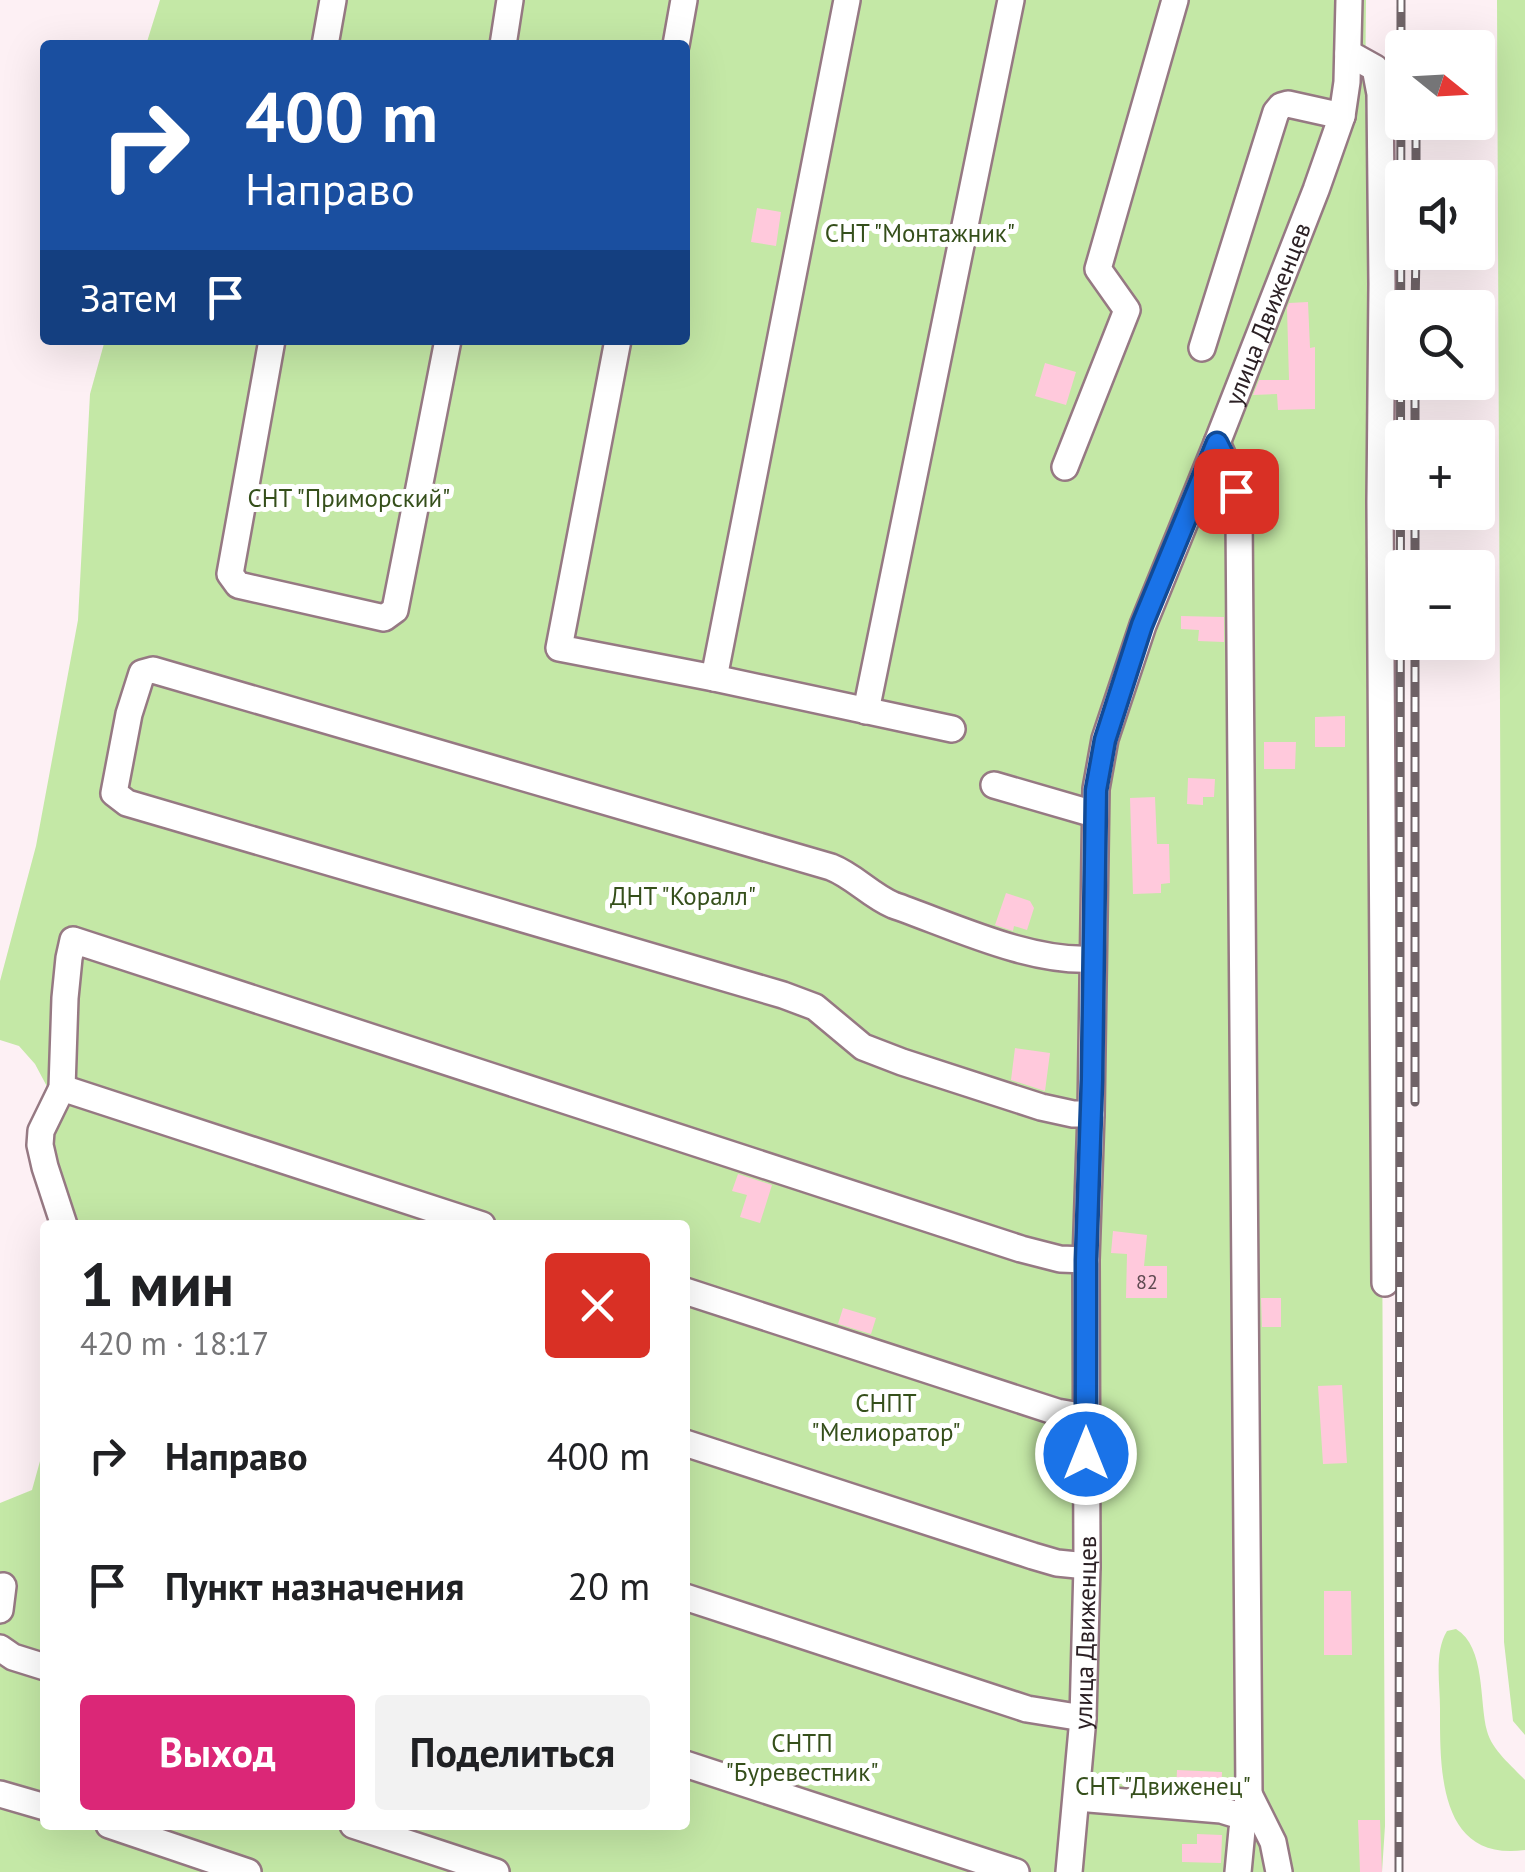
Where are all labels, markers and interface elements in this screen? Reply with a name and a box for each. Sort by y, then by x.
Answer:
north arrow [1385,30,1495,140]
map controls [1385,30,1495,660]
text: 400 m [245,71,438,161]
icon: right [80,80,210,210]
text: Направо [245,159,415,217]
button: sound [1385,160,1495,270]
park label: СНТ "Монтажник" [825,217,1015,249]
street label: улица Движенцев [1217,218,1318,410]
icon: arrive [198,270,253,325]
text: Затем [80,273,178,322]
button: search [1385,290,1495,400]
button: + [1385,420,1495,530]
pin [1194,449,1279,534]
icon: arrive [1209,464,1264,519]
park label: СНТ "Приморский" [248,482,450,514]
button: − [1385,550,1495,660]
park label: ДНТ "Коралл" [610,880,756,912]
text: 1 мин [80,1245,234,1323]
button: close [545,1253,650,1358]
house number: 82 [1136,1269,1158,1295]
text: 420 m · 18:17 [80,1322,269,1364]
park label: СНПТ "Мелиоратор" [811,1387,961,1448]
position arrow [1034,1402,1138,1506]
icon: right [80,1428,135,1483]
text: Направо [165,1431,308,1480]
text: 400 m [547,1431,650,1480]
street label: улица Движенцев [1066,1536,1103,1731]
icon: arrive [80,1558,135,1613]
text: Пункт назначения [165,1561,464,1610]
text: 20 m [568,1561,650,1610]
button: Выход [80,1695,355,1810]
button: Поделиться [375,1695,650,1810]
park label: СНТП "Буревестник" [725,1727,879,1788]
park label: СНТ "Движенец" [1075,1770,1251,1802]

